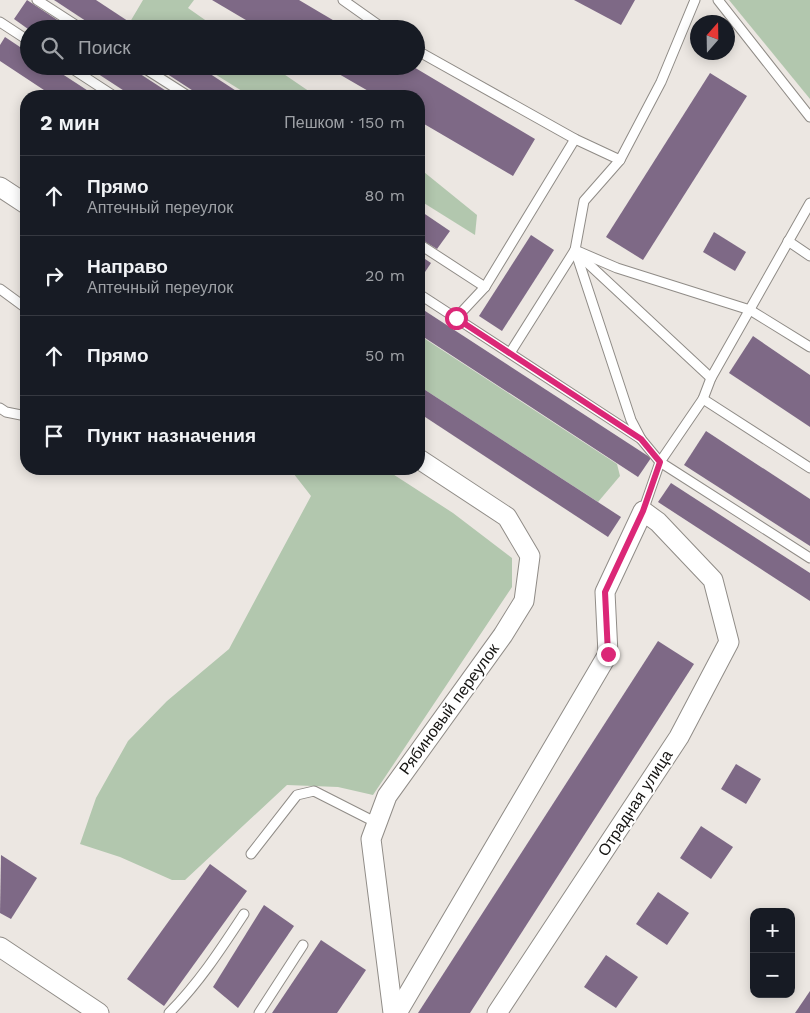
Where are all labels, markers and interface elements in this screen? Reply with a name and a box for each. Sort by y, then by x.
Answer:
north arrow [690,15,735,60]
search box [20,20,425,75]
icon: search [38,34,66,62]
text: Поиск [78,36,131,59]
text: 2 мин [40,110,100,135]
text: Пешком · 150 m [284,113,405,132]
text: Прямо [87,175,149,198]
icon: ahead [40,182,68,210]
text: 80 m [364,186,405,205]
text: Аптечный переулок [87,198,233,217]
text: Направо [87,255,168,278]
icon: right [40,262,68,290]
text: 20 m [365,266,405,285]
text: Аптечный переулок [87,278,233,297]
route start [445,307,468,330]
icon: ahead [40,342,68,370]
text: Прямо [87,344,149,367]
text: 50 m [365,346,405,365]
icon: arrive [40,422,68,450]
text: Пункт назначения [87,424,256,447]
street label: Рябиновый переулок [395,639,503,778]
route end [597,643,620,666]
street label: Отрадная улица [594,746,676,860]
map controls [750,908,795,998]
button: + [750,908,795,953]
button: − [750,953,795,998]

